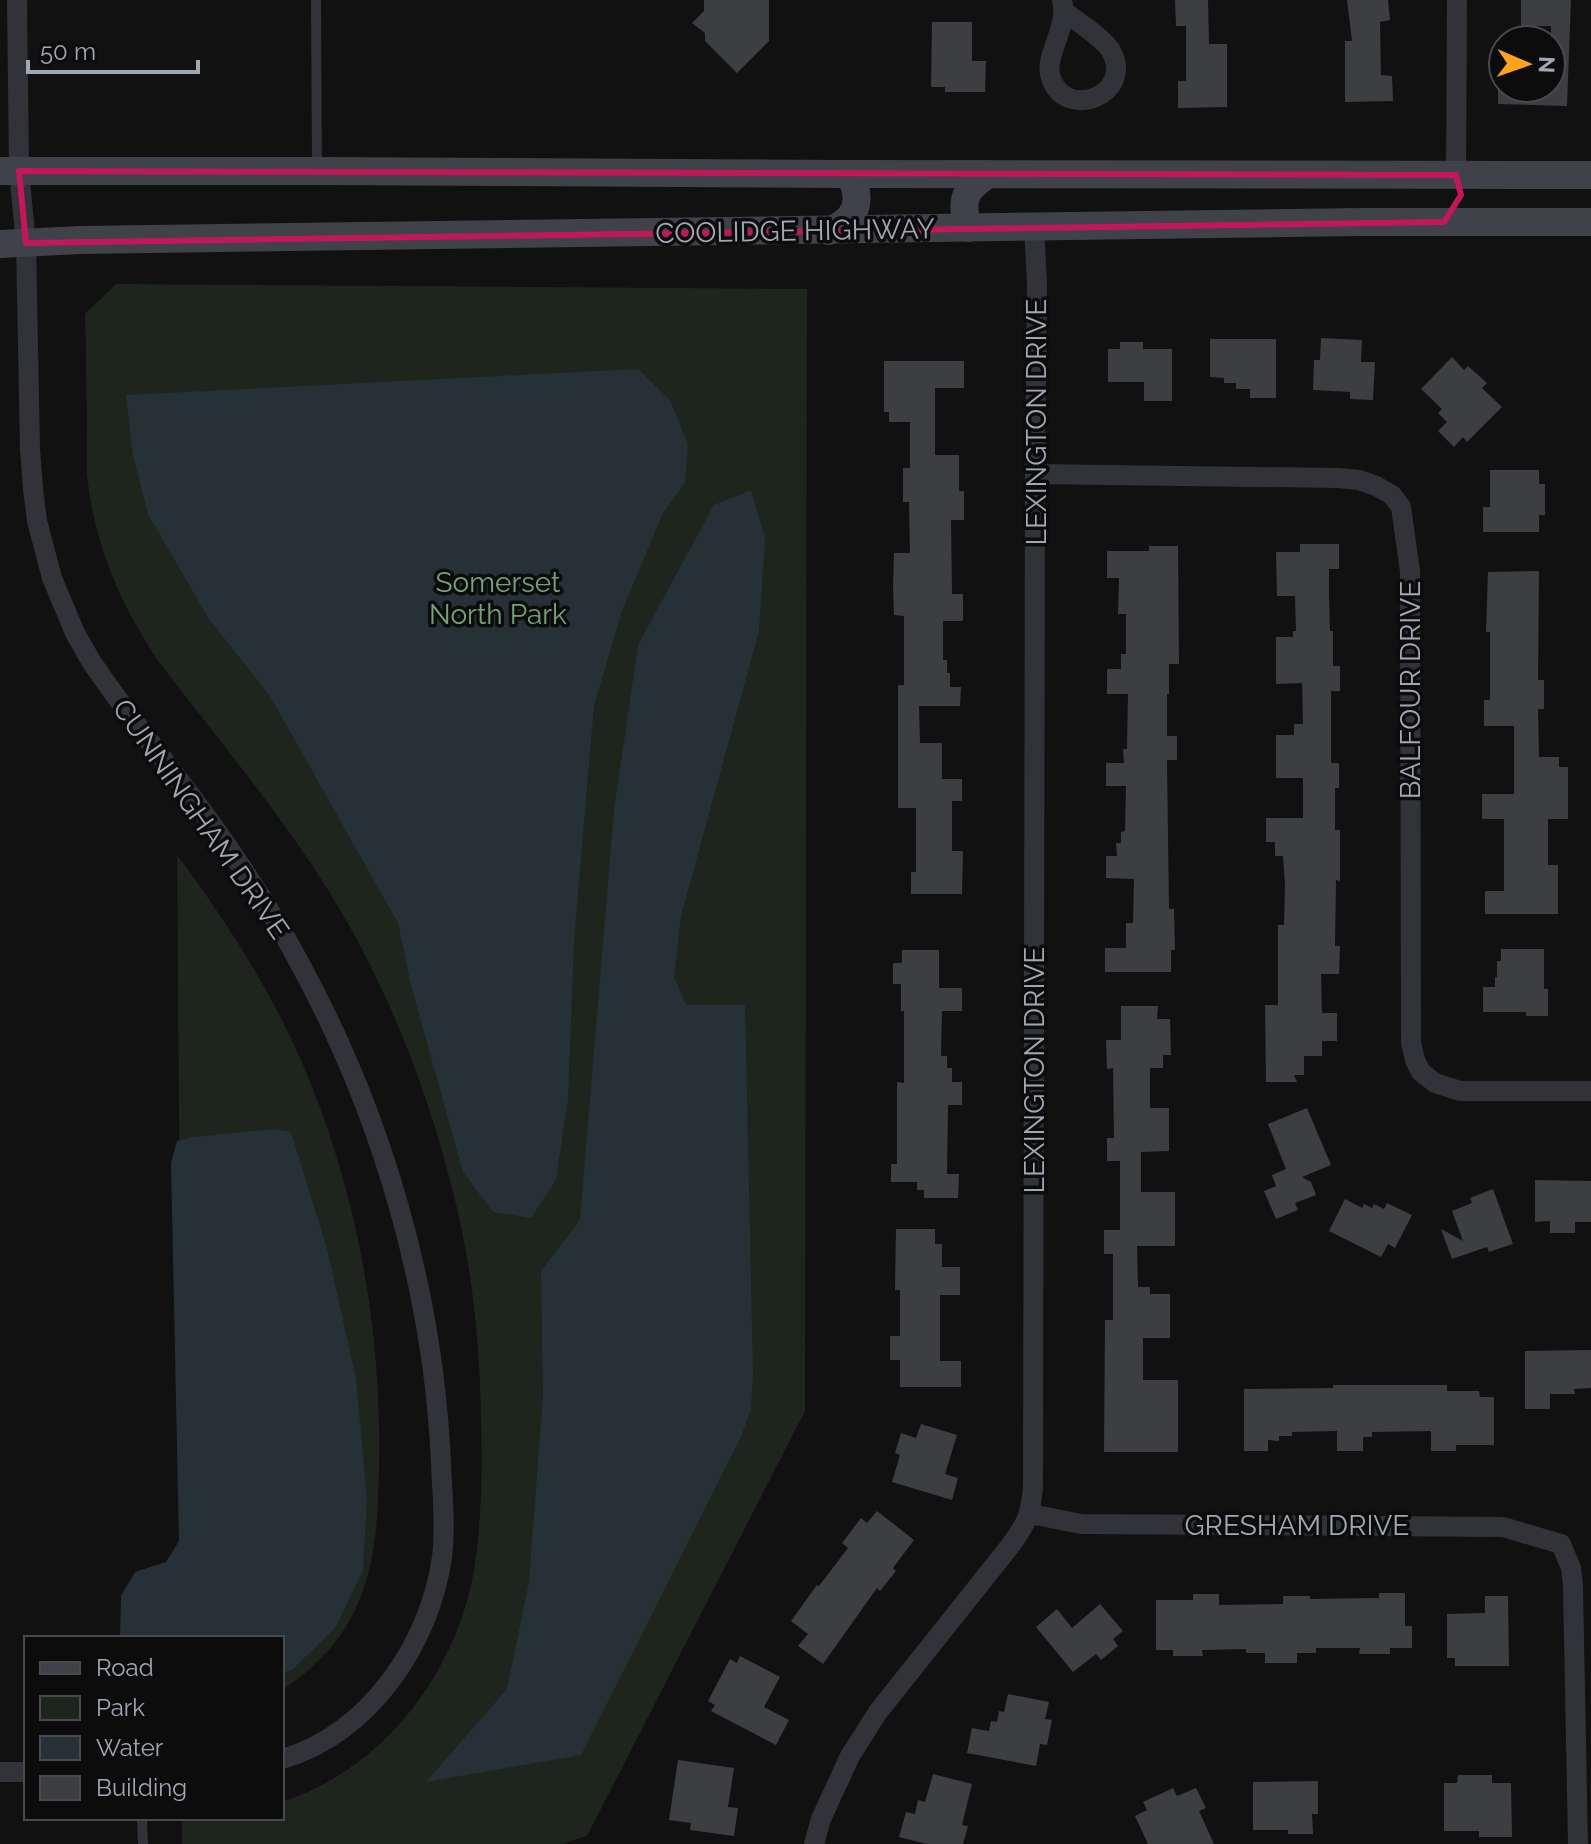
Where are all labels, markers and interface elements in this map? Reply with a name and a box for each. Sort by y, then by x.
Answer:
scale bar [28,24,198,74]
north arrow [1487,24,1567,104]
text: 50 m [40,37,96,66]
text: N [1534,56,1560,74]
street label: COOLIDGE HIGHWAY [655,212,935,250]
street label: LEXINGTON DRIVE [1020,299,1053,545]
park label: Somerset North Park [429,566,567,631]
street label: BALFOUR DRIVE [1394,581,1427,799]
street label: CUNNINGHAM DRIVE [106,693,296,945]
street label: LEXINGTON DRIVE [1018,947,1051,1193]
street label: GRESHAM DRIVE [1185,1509,1409,1542]
legend [24,1636,284,1820]
text: Road [96,1653,154,1682]
text: Park [96,1693,145,1722]
text: Water [96,1733,164,1762]
text: Building [96,1773,187,1802]

